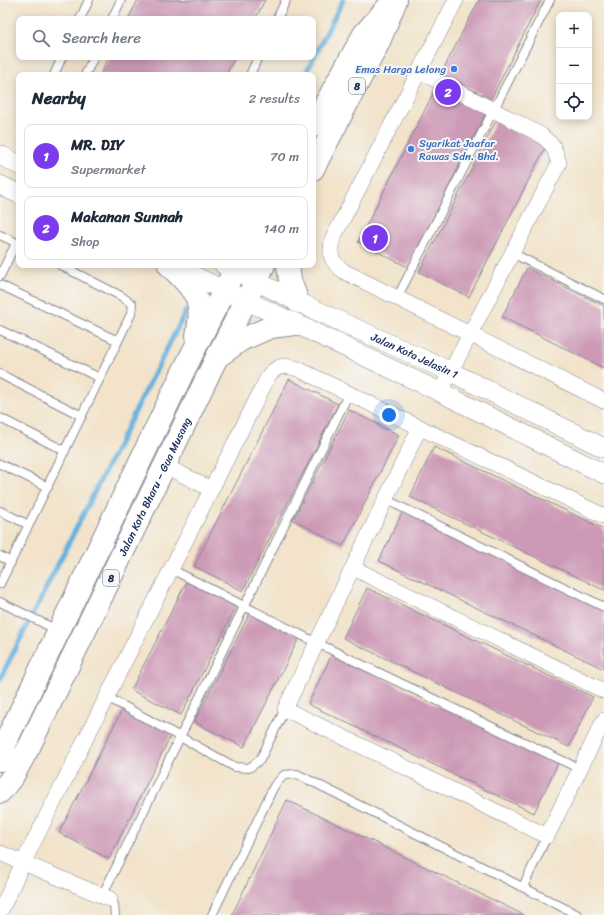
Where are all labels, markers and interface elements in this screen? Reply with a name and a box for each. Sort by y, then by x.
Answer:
map controls [556,12,592,120]
button: + [556,12,592,48]
search box [16,16,316,60]
text: Search here [62,25,141,51]
icon: search [30,27,52,49]
button: − [556,48,592,84]
place label: Emas Harga Lelong [355,60,446,79]
marker: Emas Harga Lelong [449,64,459,74]
pin: 2 [435,77,461,107]
road number: 8 [349,78,365,94]
text: Nearby [32,83,86,113]
button: locate [556,84,592,120]
text: 2 results [249,87,300,110]
text: MR. DIY [71,132,124,158]
place label: Syarikat Jaafar Rawas Sdn. Bhd. [419,134,499,166]
marker: Syarikat Jaafar Rawas Sdn. Bhd. [406,144,416,154]
text: 1 [43,145,49,168]
text: 70 m [270,145,299,168]
text: Supermarket [71,158,146,181]
text: Makanan Sunnah [71,204,183,230]
text: 2 [42,217,50,240]
text: 140 m [264,217,299,240]
pin: 1 [362,223,388,253]
text: Shop [71,230,99,253]
street label: Jalan Kota Jelasin 1 [367,327,461,384]
your location [379,405,399,425]
street label: Jalan Kota Bharu – Gua Musang [113,414,197,560]
road number: 8 [103,570,119,586]

